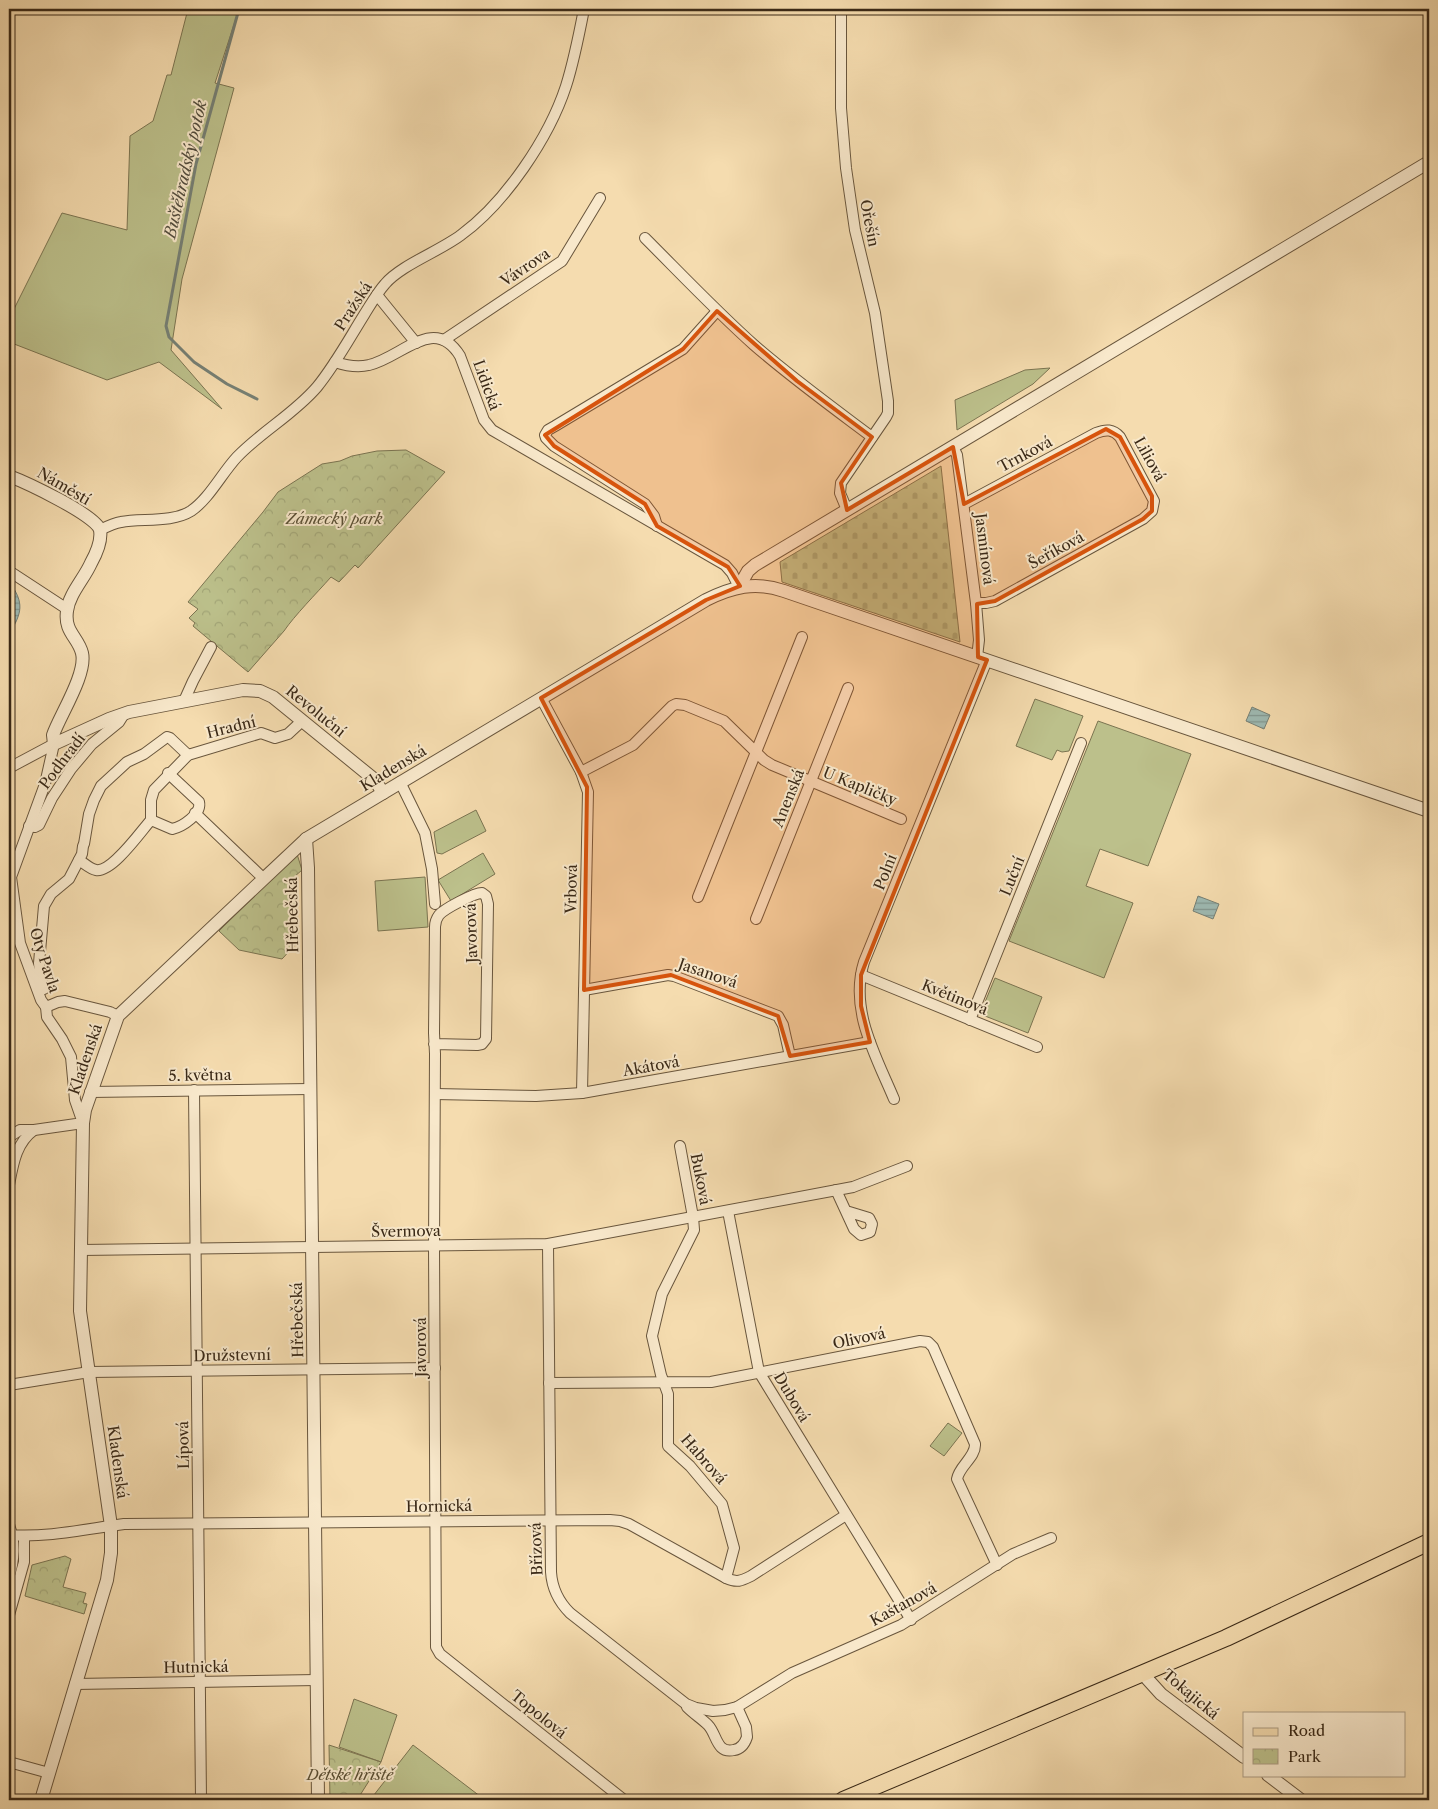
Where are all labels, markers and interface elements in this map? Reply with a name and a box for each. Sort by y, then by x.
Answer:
water label: Buštěhradský potok [159,97,211,242]
street label: Ořešín [856,198,884,249]
street label: Vávrova [496,244,553,291]
street label: Pražská [330,278,376,334]
street label: Lidická [469,357,505,413]
street label: Trnková [995,432,1055,476]
street label: Liliová [1130,433,1170,485]
street label: Náměstí [34,463,94,509]
park label: Zámecký park [285,509,383,528]
street label: Jasmínová [971,510,999,586]
street label: Šeříková [1025,527,1087,573]
street label: Revoluční [282,681,350,741]
street label: Hradní [204,712,258,742]
street label: Podhradí [35,729,89,793]
street label: Kladenská [356,741,430,795]
street label: U Kapličky [820,763,900,810]
street label: Anenská [767,766,808,831]
street label: Polní [869,851,901,893]
street label: Luční [996,853,1029,899]
street label: Vrbová [561,864,581,915]
street label: Hřebečská [282,877,302,953]
street label: Javorová [460,903,482,965]
street label: Oty Pavla [26,925,64,995]
street label: Jasanová [674,953,740,992]
street label: Květinová [919,975,991,1019]
street label: Kladenská [64,1021,106,1097]
street label: Akátová [620,1052,681,1080]
street label: 5. května [168,1065,232,1085]
street label: Buková [687,1152,715,1207]
street label: Švermova [371,1221,441,1241]
street label: Hřebečská [287,1282,307,1358]
street label: Javorová [411,1317,430,1379]
street label: Olivová [831,1323,887,1353]
street label: Družstevní [193,1345,271,1365]
street label: Dubová [770,1369,814,1425]
street label: Lípová [173,1421,193,1469]
street label: Kladenská [103,1424,133,1500]
street label: Habrová [677,1430,731,1488]
street label: Hornická [406,1496,472,1516]
street label: Břízová [526,1522,546,1576]
street label: Kaštanová [866,1578,940,1630]
street label: Hutnická [163,1657,229,1677]
street label: Tokajická [1159,1665,1223,1723]
street label: Topolová [507,1686,571,1742]
legend [1243,1712,1406,1776]
text: Road [1288,1721,1325,1740]
text: Park [1288,1747,1322,1766]
park label: Dětské hřiště [306,1765,396,1784]

